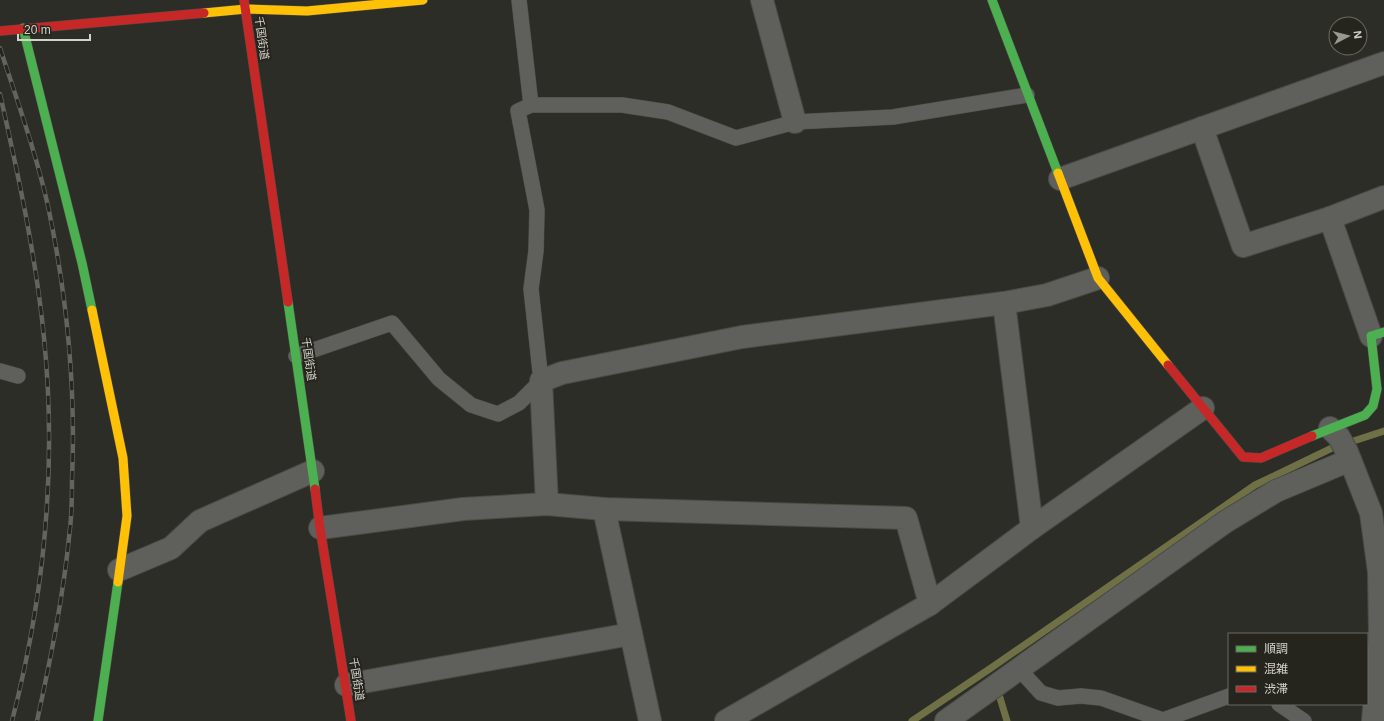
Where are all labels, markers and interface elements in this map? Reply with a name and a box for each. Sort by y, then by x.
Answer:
street label: 千国街道 [253,15,271,61]
scale bar [18,16,90,42]
north arrow [1328,16,1368,56]
text: 20 m [24,23,51,37]
text: N [1351,30,1364,40]
street label: 千国街道 [300,336,318,382]
legend [1228,633,1368,705]
text: 順調 [1264,642,1288,656]
street label: 千国街道 [348,656,366,702]
text: 混雑 [1264,662,1288,676]
text: 渋滞 [1264,682,1288,696]

